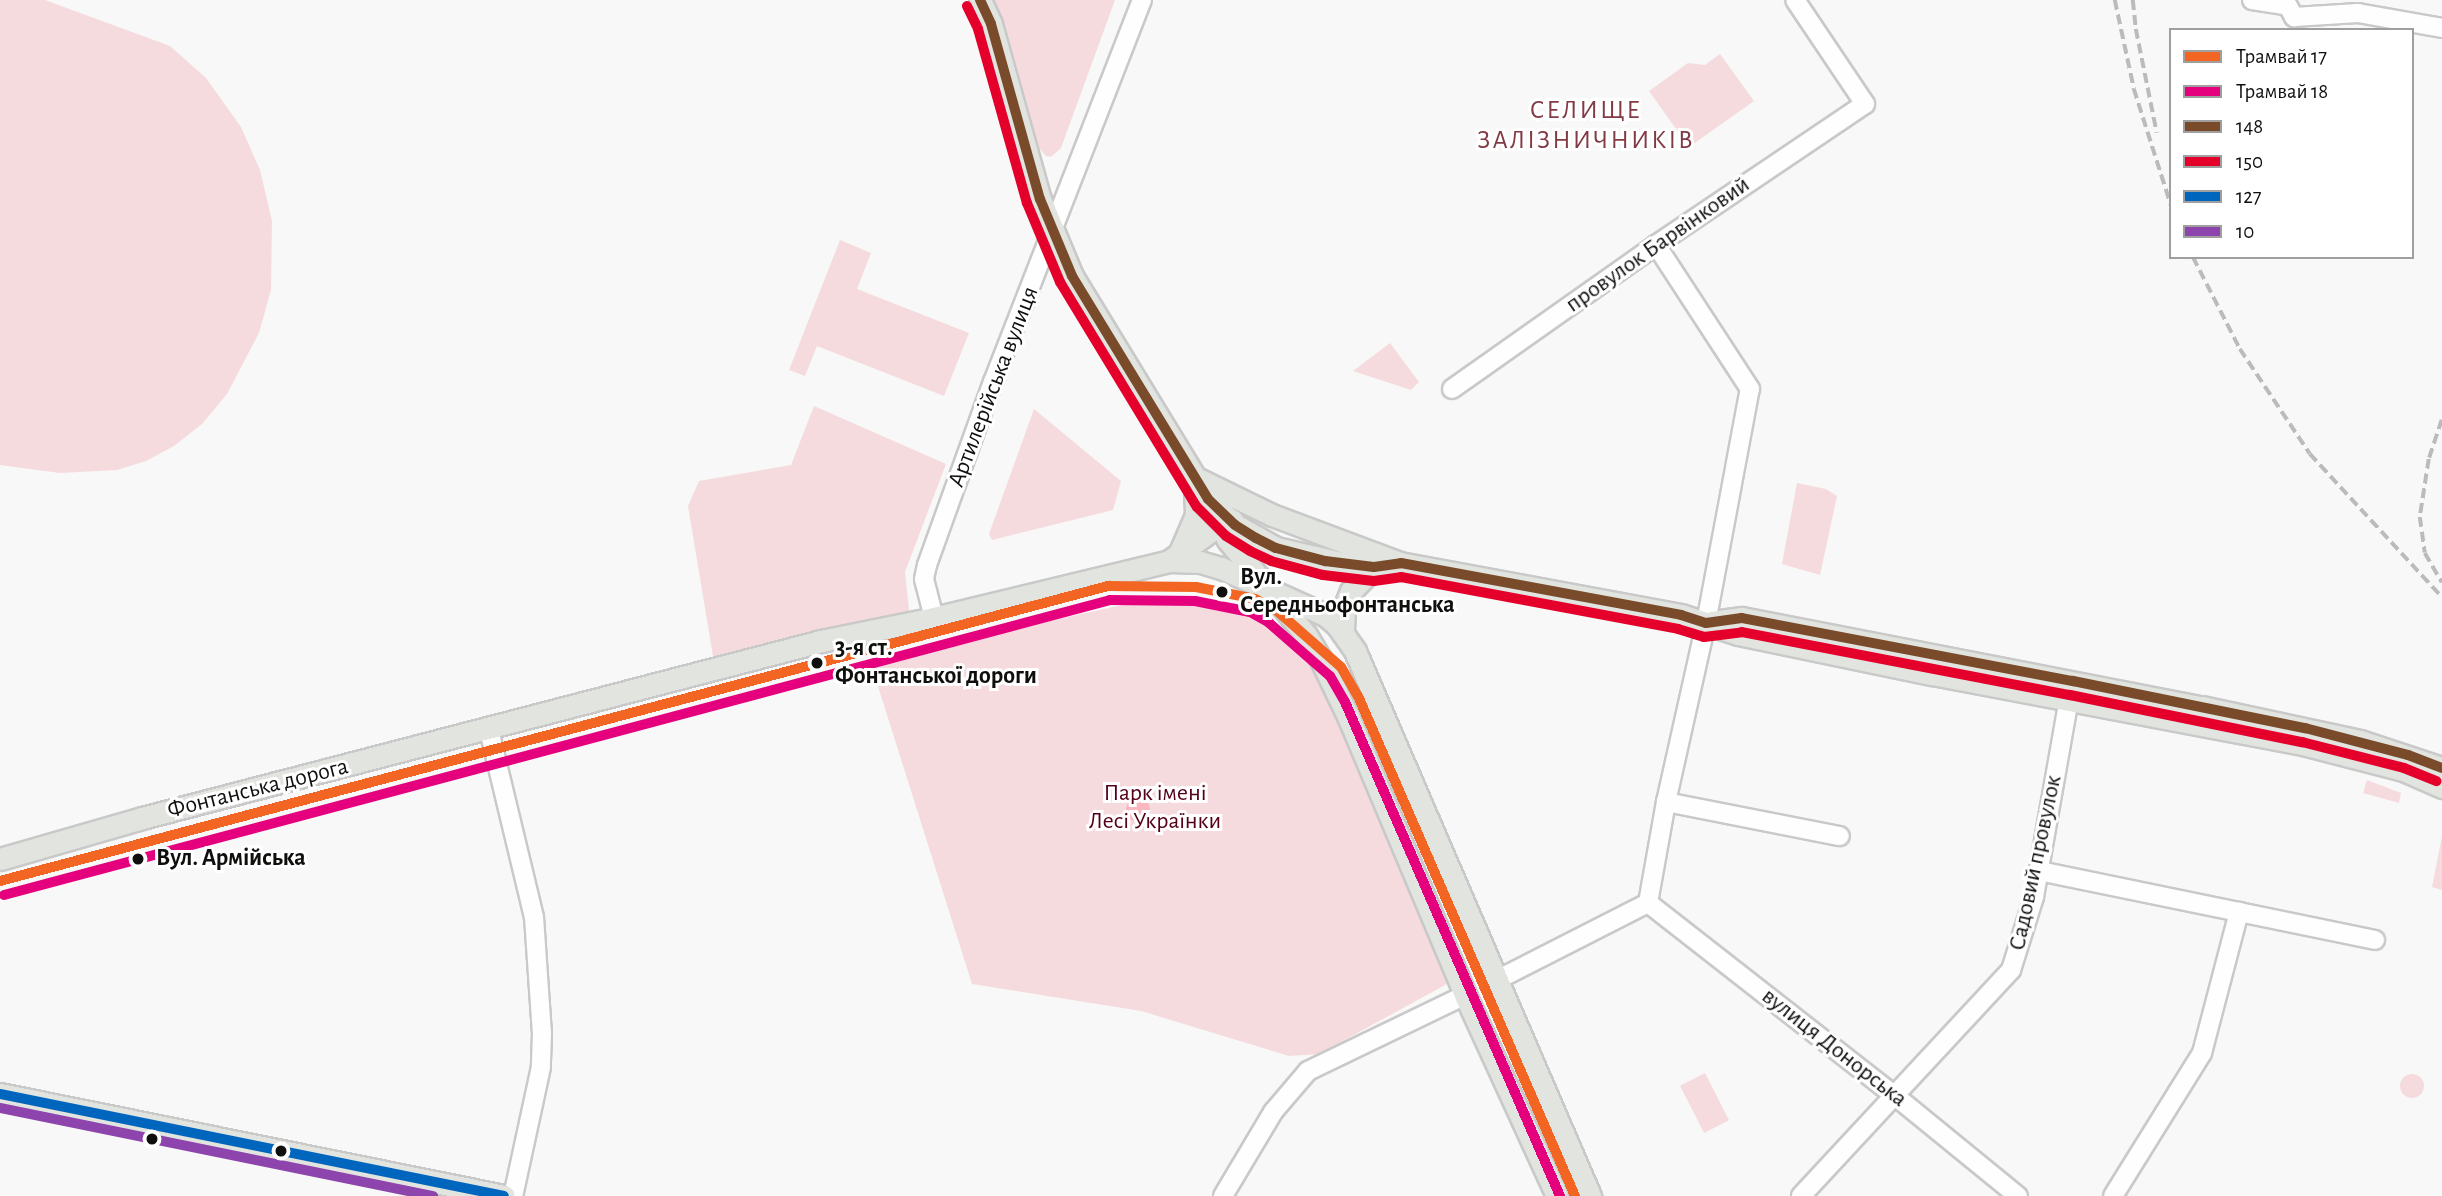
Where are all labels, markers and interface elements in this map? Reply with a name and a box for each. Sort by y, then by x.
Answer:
legend [2169,28,2414,259]
text: Трамвай 17 [2236,46,2327,67]
text: Трамвай 18 [2236,81,2328,102]
district label: СЕЛИЩЕ ЗАЛІЗНИЧНИКІВ [1479,95,1693,156]
text: 148 [2236,116,2263,137]
text: 150 [2236,151,2263,172]
street label: провулок Барвінковий [1560,171,1756,319]
text: 127 [2236,186,2262,207]
text: 10 [2236,221,2254,242]
street label: Артилерійська вулиця [942,283,1046,491]
place label: Вул. Середньофонтанська [1240,564,1455,620]
marker: Вул. Середньофонтанська [1210,580,1234,604]
place label: 3-я ст. Фонтанської дороги [835,635,1037,691]
marker: 3-я ст. Фонтанської дороги [805,651,829,675]
street label: Фонтанська дорога [165,753,351,825]
street label: Садовий провулок [2003,773,2069,953]
park label: Парк імені Лесі Українки [1089,780,1221,836]
place label: Вул. Армійська [156,845,306,873]
marker: Вул. Армійська [126,847,150,871]
street label: вулиця Донорська [1756,982,1912,1114]
unlabelled marker [145,1132,159,1146]
unlabelled marker [274,1144,288,1158]

